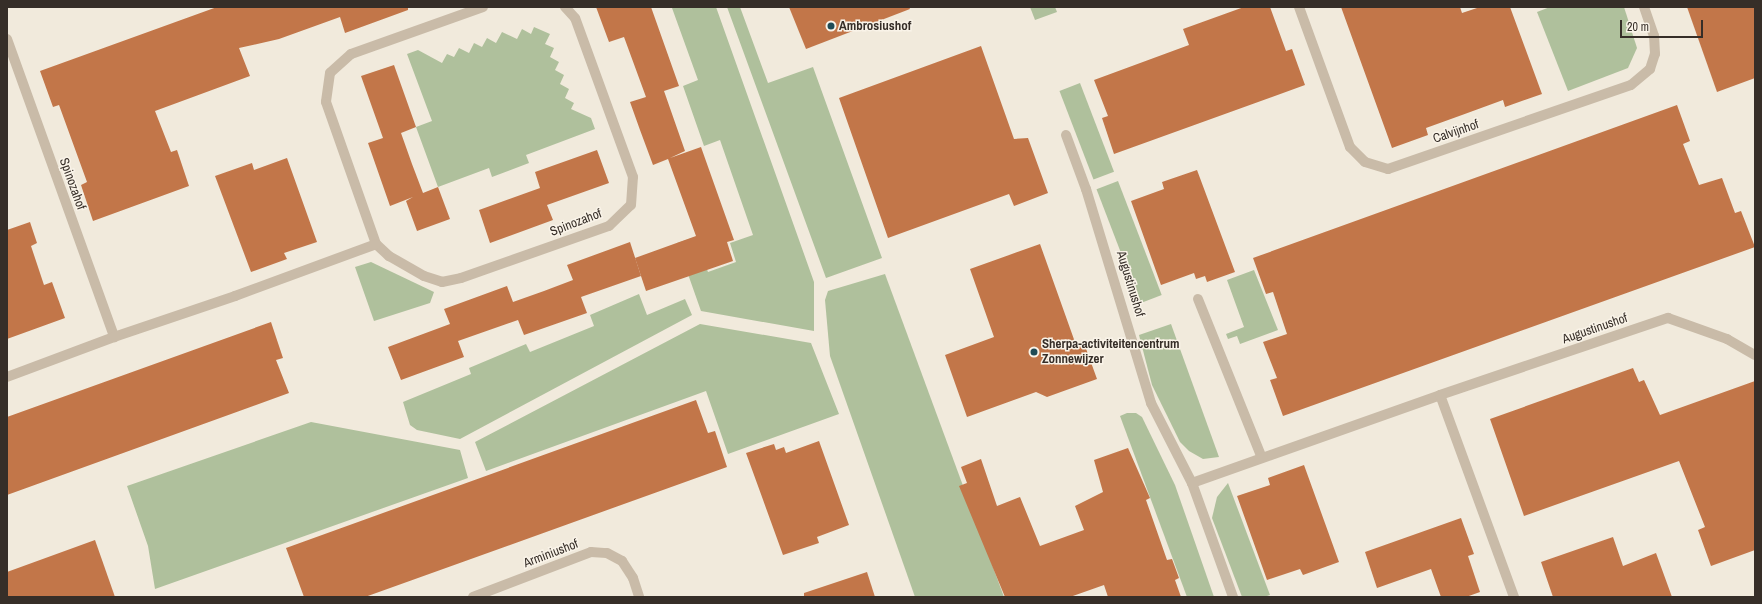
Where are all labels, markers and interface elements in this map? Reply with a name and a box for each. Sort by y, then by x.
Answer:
scale bar [1622,12,1705,38]
place label: Ambrosiushof [839,18,911,34]
text: 20 m [1627,19,1649,35]
marker: Ambrosiushof [826,21,836,31]
street label: Calvijnhof [1431,117,1481,147]
street label: Spinozahof [55,156,89,212]
street label: Spinozahof [548,206,604,240]
street label: Augustinushof [1113,249,1147,319]
street label: Augustinushof [1560,311,1630,347]
place label: Sherpa-activiteitencentrum Zonnewijzer [1042,337,1179,368]
marker: Sherpa-activiteitencentrum Zonnewijzer [1029,347,1039,357]
street label: Arminiushof [521,536,581,572]

